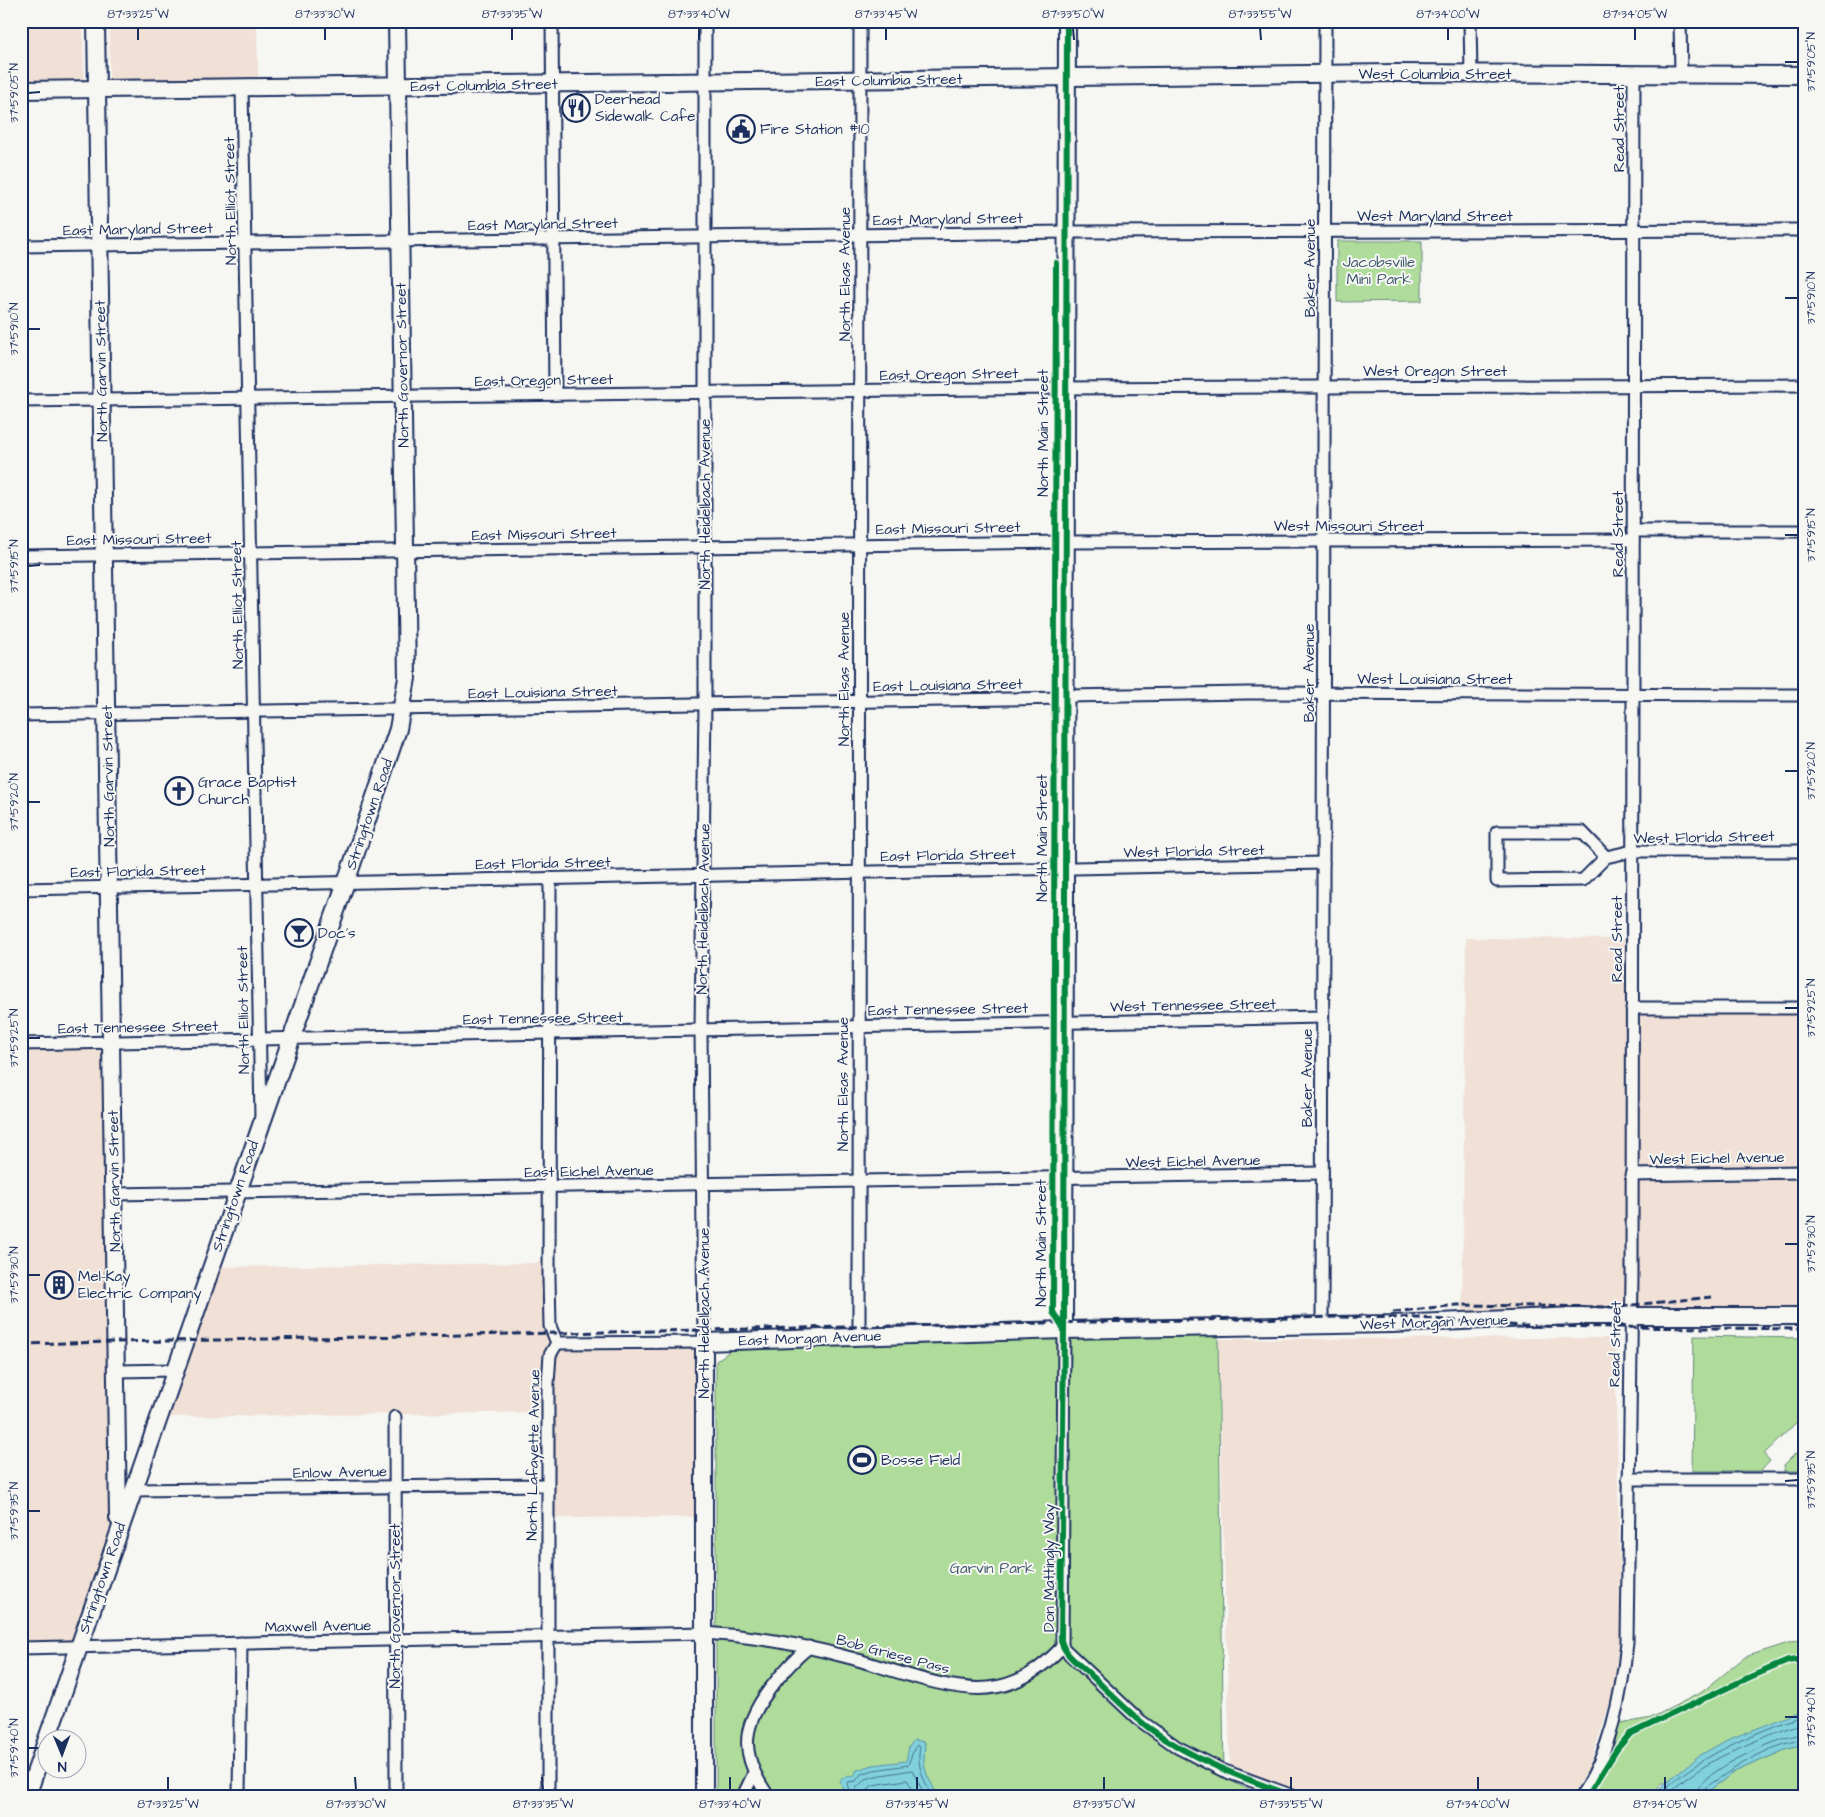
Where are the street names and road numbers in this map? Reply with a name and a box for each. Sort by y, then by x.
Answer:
street label: West Columbia Street [1358,64,1512,85]
street label: East Columbia Street [815,69,963,92]
street label: East Columbia Street [410,74,558,97]
street label: Read Street [1609,86,1630,172]
street label: North Elliot Street [219,137,242,265]
street label: West Maryland Street [1357,206,1513,228]
street label: North Elsas Avenue [835,207,856,341]
street label: East Maryland Street [873,208,1023,232]
street label: East Maryland Street [468,213,618,237]
street label: East Maryland Street [63,218,213,242]
street label: Baker Avenue [1300,219,1321,317]
street label: North Governor Street [391,282,414,448]
street label: North Garvin Street [90,300,113,442]
street label: West Oregon Street [1363,361,1507,383]
street label: East Oregon Street [880,363,1018,387]
street label: East Oregon Street [475,369,613,393]
street label: North Main Street [1033,369,1054,497]
street label: North Heidelbach Avenue [695,419,716,589]
street label: Read Street [1608,491,1629,577]
street label: West Missouri Street [1274,516,1424,537]
street label: East Missouri Street [875,517,1021,540]
street label: East Missouri Street [471,523,617,546]
street label: East Missouri Street [66,528,212,551]
street label: North Elliot Street [226,541,249,669]
street label: North Elsas Avenue [834,612,855,746]
street label: Baker Avenue [1299,624,1320,722]
street label: West Louisiana Street [1357,669,1513,690]
street label: East Louisiana Street [873,674,1023,697]
street label: East Louisiana Street [468,681,618,704]
street label: North Garvin Street [97,705,120,847]
street label: Stringtown Road [341,756,399,873]
street label: North Main Street [1032,774,1053,902]
street label: North Heidelbach Avenue [692,823,715,995]
street label: West Florida Street [1633,826,1775,849]
street label: West Florida Street [1123,840,1265,863]
street label: East Florida Street [880,844,1016,867]
street label: East Florida Street [475,852,611,875]
street label: East Florida Street [70,860,206,883]
street label: Read Street [1607,896,1628,982]
street label: North Elliot Street [232,946,255,1074]
street label: West Tennessee Street [1110,994,1276,1017]
street label: East Tennessee Street [868,998,1028,1021]
street label: East Tennessee Street [463,1007,623,1030]
street label: East Tennessee Street [58,1016,218,1039]
street label: North Elsas Avenue [833,1017,854,1151]
street label: Baker Avenue [1297,1029,1318,1127]
street label: North Garvin Street [103,1110,126,1252]
street label: Stringtown Road [207,1138,265,1255]
street label: West Eichel Avenue [1649,1147,1785,1170]
street label: West Eichel Avenue [1125,1150,1261,1173]
street label: East Eichel Avenue [524,1160,654,1183]
street label: North Main Street [1031,1179,1052,1307]
street label: North Heidelbach Avenue [694,1228,715,1398]
street label: Read Street [1604,1301,1627,1387]
street label: West Morgan Avenue [1359,1309,1509,1337]
street label: East Morgan Avenue [738,1326,882,1352]
street label: North Lafayette Avenue [522,1369,546,1541]
street label: Enlow Avenue [293,1461,387,1484]
street label: Don Mattingly Way [1039,1504,1061,1632]
street label: Stringtown Road [74,1520,132,1637]
street label: North Governor Street [385,1523,406,1689]
street label: Maxwell Avenue [264,1615,372,1638]
street label: Bob Griese Pass [834,1629,952,1680]

